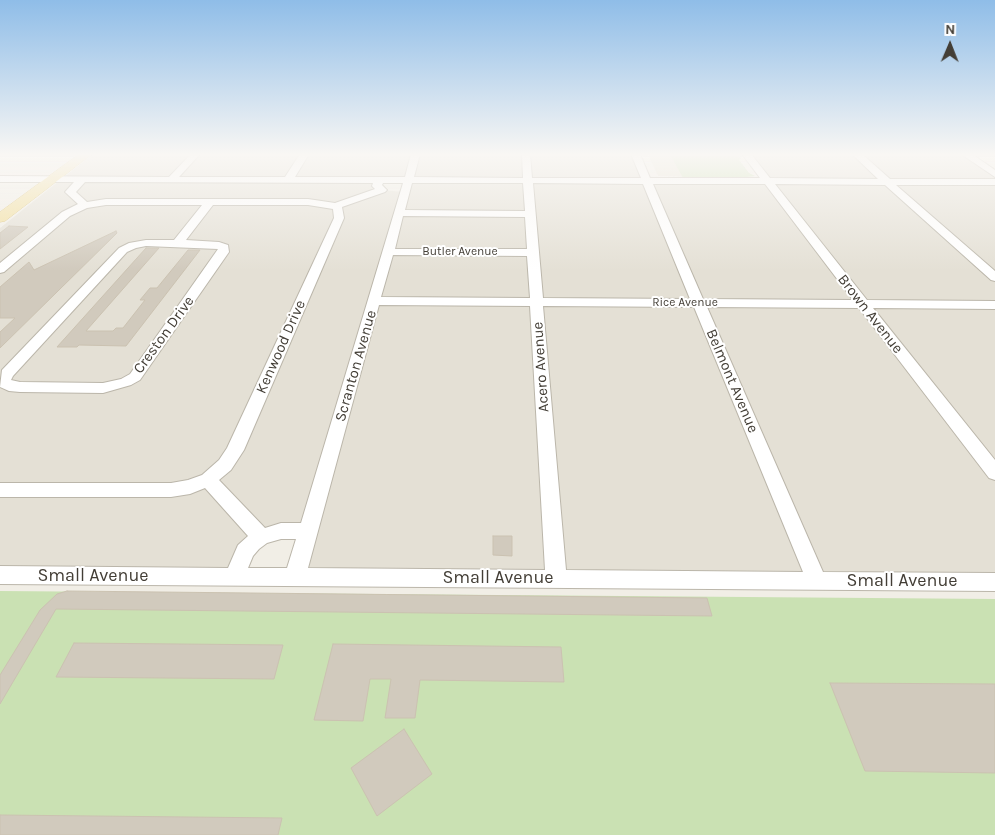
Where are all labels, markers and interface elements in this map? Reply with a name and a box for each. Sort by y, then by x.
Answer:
north arrow [925,20,975,70]
text: N [945,21,955,38]
street label: Butler Avenue [422,245,498,259]
street label: Brown Avenue [833,271,907,357]
street label: Creston Drive [130,293,198,377]
street label: Rice Avenue [652,296,718,310]
street label: Kenwood Drive [252,297,310,397]
street label: Scranton Avenue [331,308,381,424]
street label: Acero Avenue [529,321,553,413]
street label: Belmont Avenue [702,326,762,436]
street label: Small Avenue [37,565,149,587]
street label: Small Avenue [442,567,554,589]
street label: Small Avenue [846,570,958,592]

